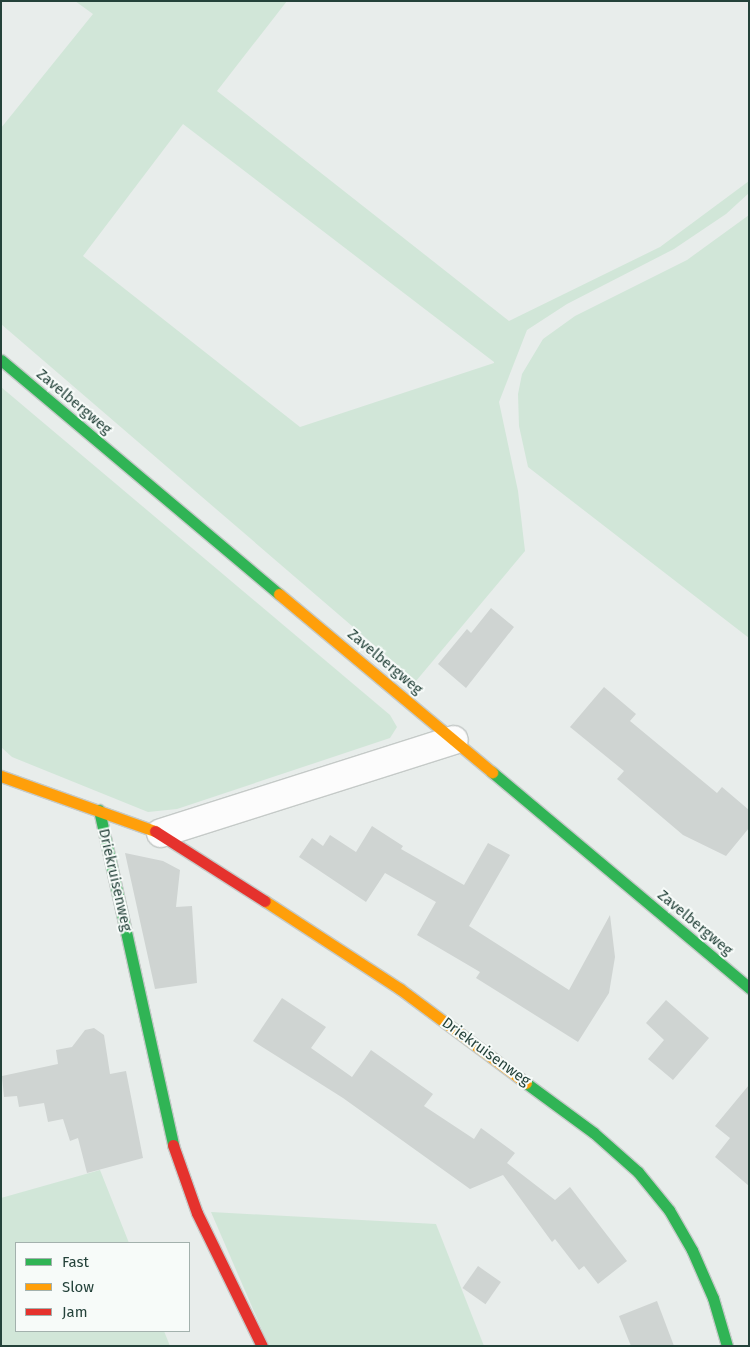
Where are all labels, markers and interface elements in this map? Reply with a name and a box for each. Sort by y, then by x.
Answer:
street label: Zavelbergweg [33,365,115,439]
street label: Zavelbergweg [344,625,426,699]
street label: Driekruisenweg [94,827,136,933]
street label: Zavelbergweg [654,886,736,960]
street label: Driekruisenweg [438,1014,534,1090]
legend [15,1242,190,1332]
text: Fast [62,1253,89,1271]
text: Slow [62,1278,94,1296]
text: Jam [62,1303,88,1321]

